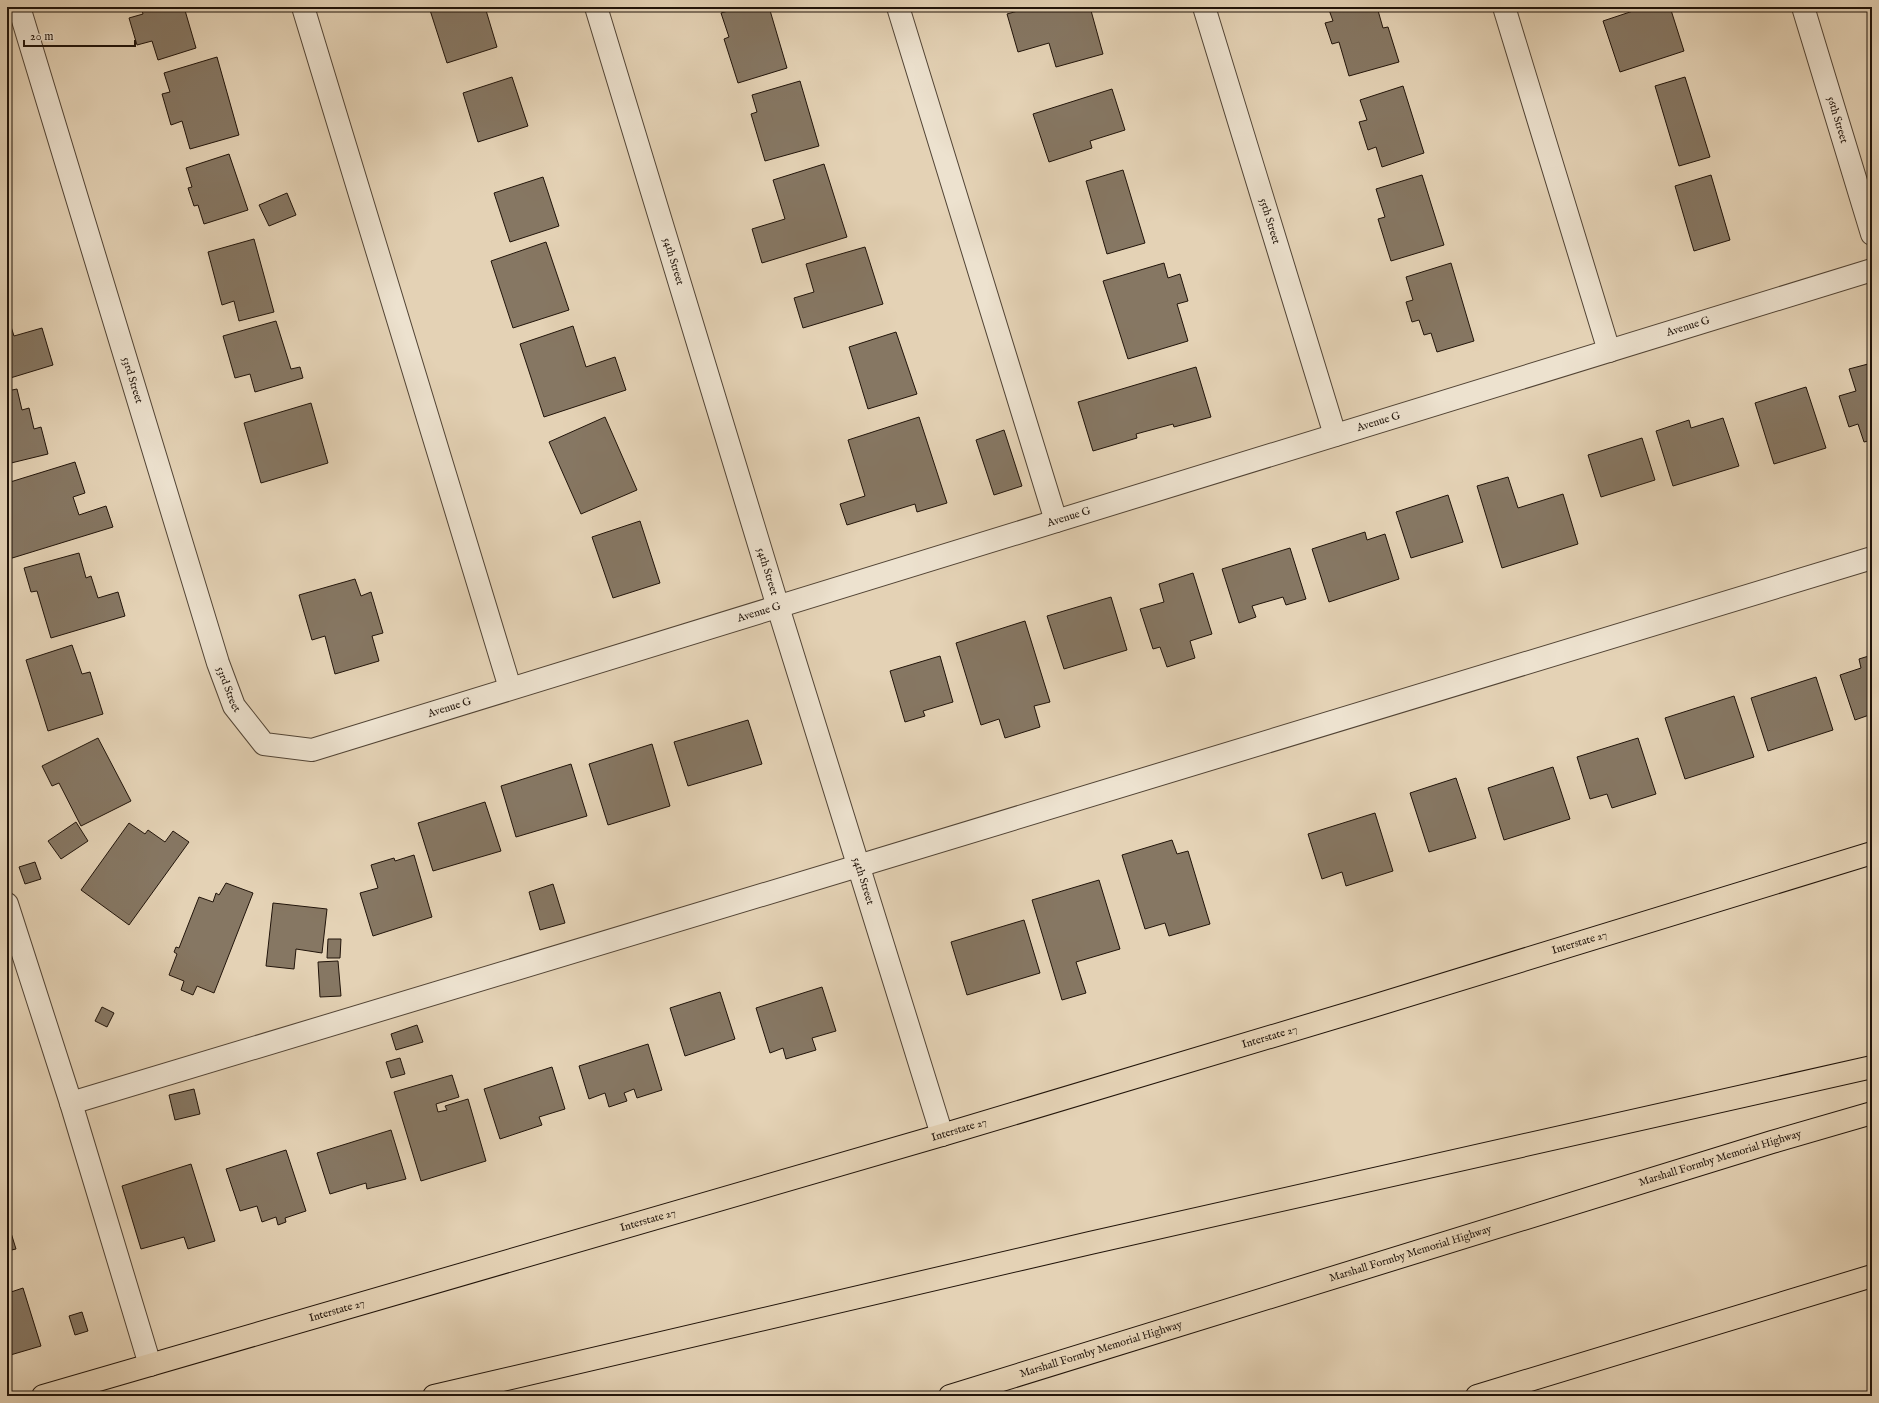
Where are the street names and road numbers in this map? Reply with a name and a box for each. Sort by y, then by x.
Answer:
street label: 56th Street [1824,95,1851,145]
street label: 55th Street [1256,196,1283,246]
street label: 54th Street [659,236,687,287]
street label: Avenue G [1664,313,1712,340]
street label: 53rd Street [119,355,146,405]
street label: Avenue G [1354,408,1402,435]
street label: Avenue G [1044,504,1093,531]
street label: 54th Street [753,546,781,597]
street label: Avenue G [735,599,783,626]
street label: 53rd Street [213,665,244,716]
street label: Avenue G [425,694,473,721]
street label: 54th Street [849,856,877,907]
street label: Interstate 27 [1550,928,1609,958]
street label: Interstate 27 [1240,1022,1299,1052]
street label: Interstate 27 [930,1115,989,1145]
street label: Marshall Formby Memorial Highway [1637,1127,1804,1190]
street label: Interstate 27 [619,1206,677,1235]
street label: Marshall Formby Memorial Highway [1328,1222,1494,1285]
street label: Interstate 27 [307,1296,366,1325]
street label: Marshall Formby Memorial Highway [1018,1318,1184,1381]

